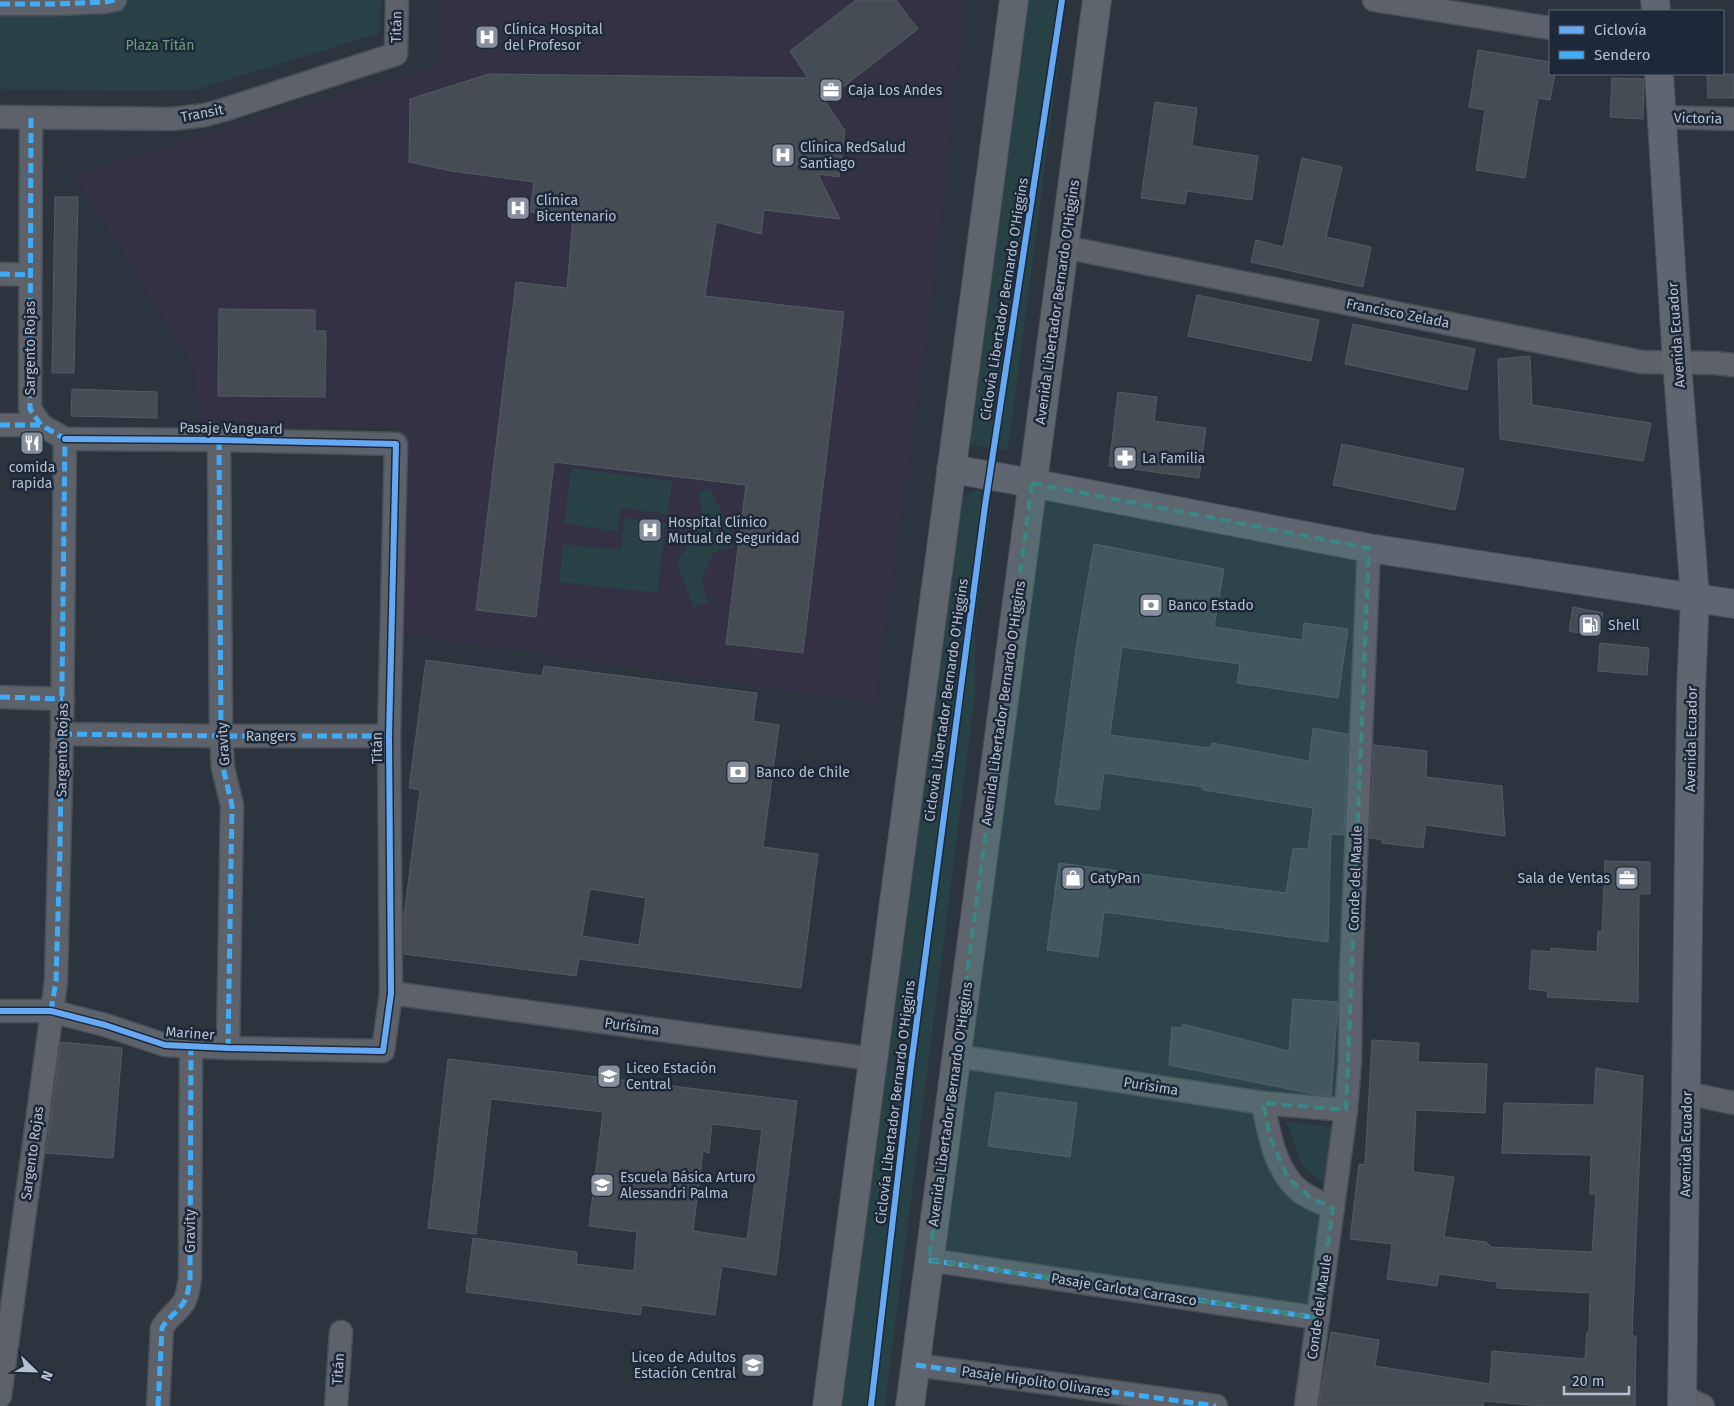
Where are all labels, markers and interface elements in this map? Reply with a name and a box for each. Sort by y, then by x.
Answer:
legend [1549,10,1724,75]
street label: Titán [388,11,405,43]
place label: Clínica Hospital del Profesor [504,21,603,54]
text: Ciclovía [1594,21,1647,39]
hospital icon: Clínica Hospital del Profesor [474,24,500,50]
park label: Plaza Titán [126,37,194,54]
text: Sendero [1594,46,1650,64]
office icon: Caja Los Andes [818,77,844,103]
place label: Caja Los Andes [848,82,943,99]
street label: Transit [179,101,226,126]
street label: Victoria [1674,110,1722,127]
place label: Clínica RedSalud Santiago [800,139,906,172]
hospital icon: Clínica RedSalud Santiago [770,142,796,168]
street label: Ciclovía Libertador Bernardo O'Higgins [977,176,1032,422]
street label: Avenida Libertador Bernardo O'Higgins [1032,178,1083,426]
place label: Clínica Bicentenario [536,192,617,225]
hospital icon: Clínica Bicentenario [505,195,531,221]
street label: Avenida Ecuador [1664,281,1689,388]
street label: Francisco Zelada [1345,295,1451,332]
street label: Sargento Rojas [22,300,39,395]
street label: Pasaje Vanguard [179,419,283,438]
restaurant icon: comida rapida [19,430,45,456]
pharmacy icon: La Familia [1112,445,1138,471]
place label: La Familia [1142,450,1205,467]
place label: comida rapida [9,459,55,492]
place label: Hospital Clínico Mutual de Seguridad [668,514,800,547]
hospital icon: Hospital Clínico Mutual de Seguridad [637,517,663,543]
street label: Ciclovía Libertador Bernardo O'Higgins [921,577,972,823]
street label: Avenida Libertador Bernardo O'Higgins [978,579,1029,827]
bank icon: Banco Estado [1138,592,1164,618]
place label: Banco Estado [1168,597,1254,614]
fuel station icon: Shell [1577,612,1603,638]
place label: Shell [1608,617,1640,634]
street label: Avenida Ecuador [1682,685,1701,792]
street label: Sargento Rojas [53,702,72,797]
street label: Gravity [213,721,234,766]
street label: Rangers [246,728,297,745]
street label: Titán [369,732,386,764]
bank icon: Banco de Chile [725,759,751,785]
place label: Banco de Chile [756,764,850,781]
street label: Conde del Maule [1345,825,1366,931]
shop icon: CatyPan [1060,865,1086,891]
office icon: Sala de Ventas [1614,865,1640,891]
place label: CatyPan [1090,870,1140,887]
place label: Sala de Ventas [1518,870,1610,887]
street label: Ciclovía Libertador Bernardo O'Higgins [872,979,919,1225]
street label: Avenida Libertador Bernardo O'Higgins [925,980,976,1228]
street label: Purísima [603,1014,661,1039]
street label: Mariner [165,1023,216,1044]
place label: Liceo Estación Central [626,1060,716,1093]
school or university icon: Liceo Estación Central [596,1063,622,1089]
street label: Purísima [1122,1074,1180,1099]
street label: Avenida Ecuador [1677,1090,1696,1197]
street label: Sargento Rojas [18,1105,48,1201]
place label: Escuela Básica Arturo Alessandri Palma [620,1169,756,1202]
school or university icon: Escuela Básica Arturo Alessandri Palma [589,1172,615,1198]
street label: Gravity [182,1209,199,1253]
street label: Conde del Maule [1304,1254,1335,1361]
street label: Pasaje Carlota Carrasco [1050,1270,1198,1309]
north arrow [10,1346,60,1396]
place label: Liceo de Adultos Estación Central [631,1349,736,1382]
street label: Titán [329,1352,348,1386]
school or university icon: Liceo de Adultos Estación Central [740,1352,766,1378]
street label: Pasaje Hipolito Olivares [961,1363,1112,1400]
scale bar [1564,1364,1629,1396]
text: N [37,1368,56,1383]
text: 20 m [1572,1372,1605,1390]

